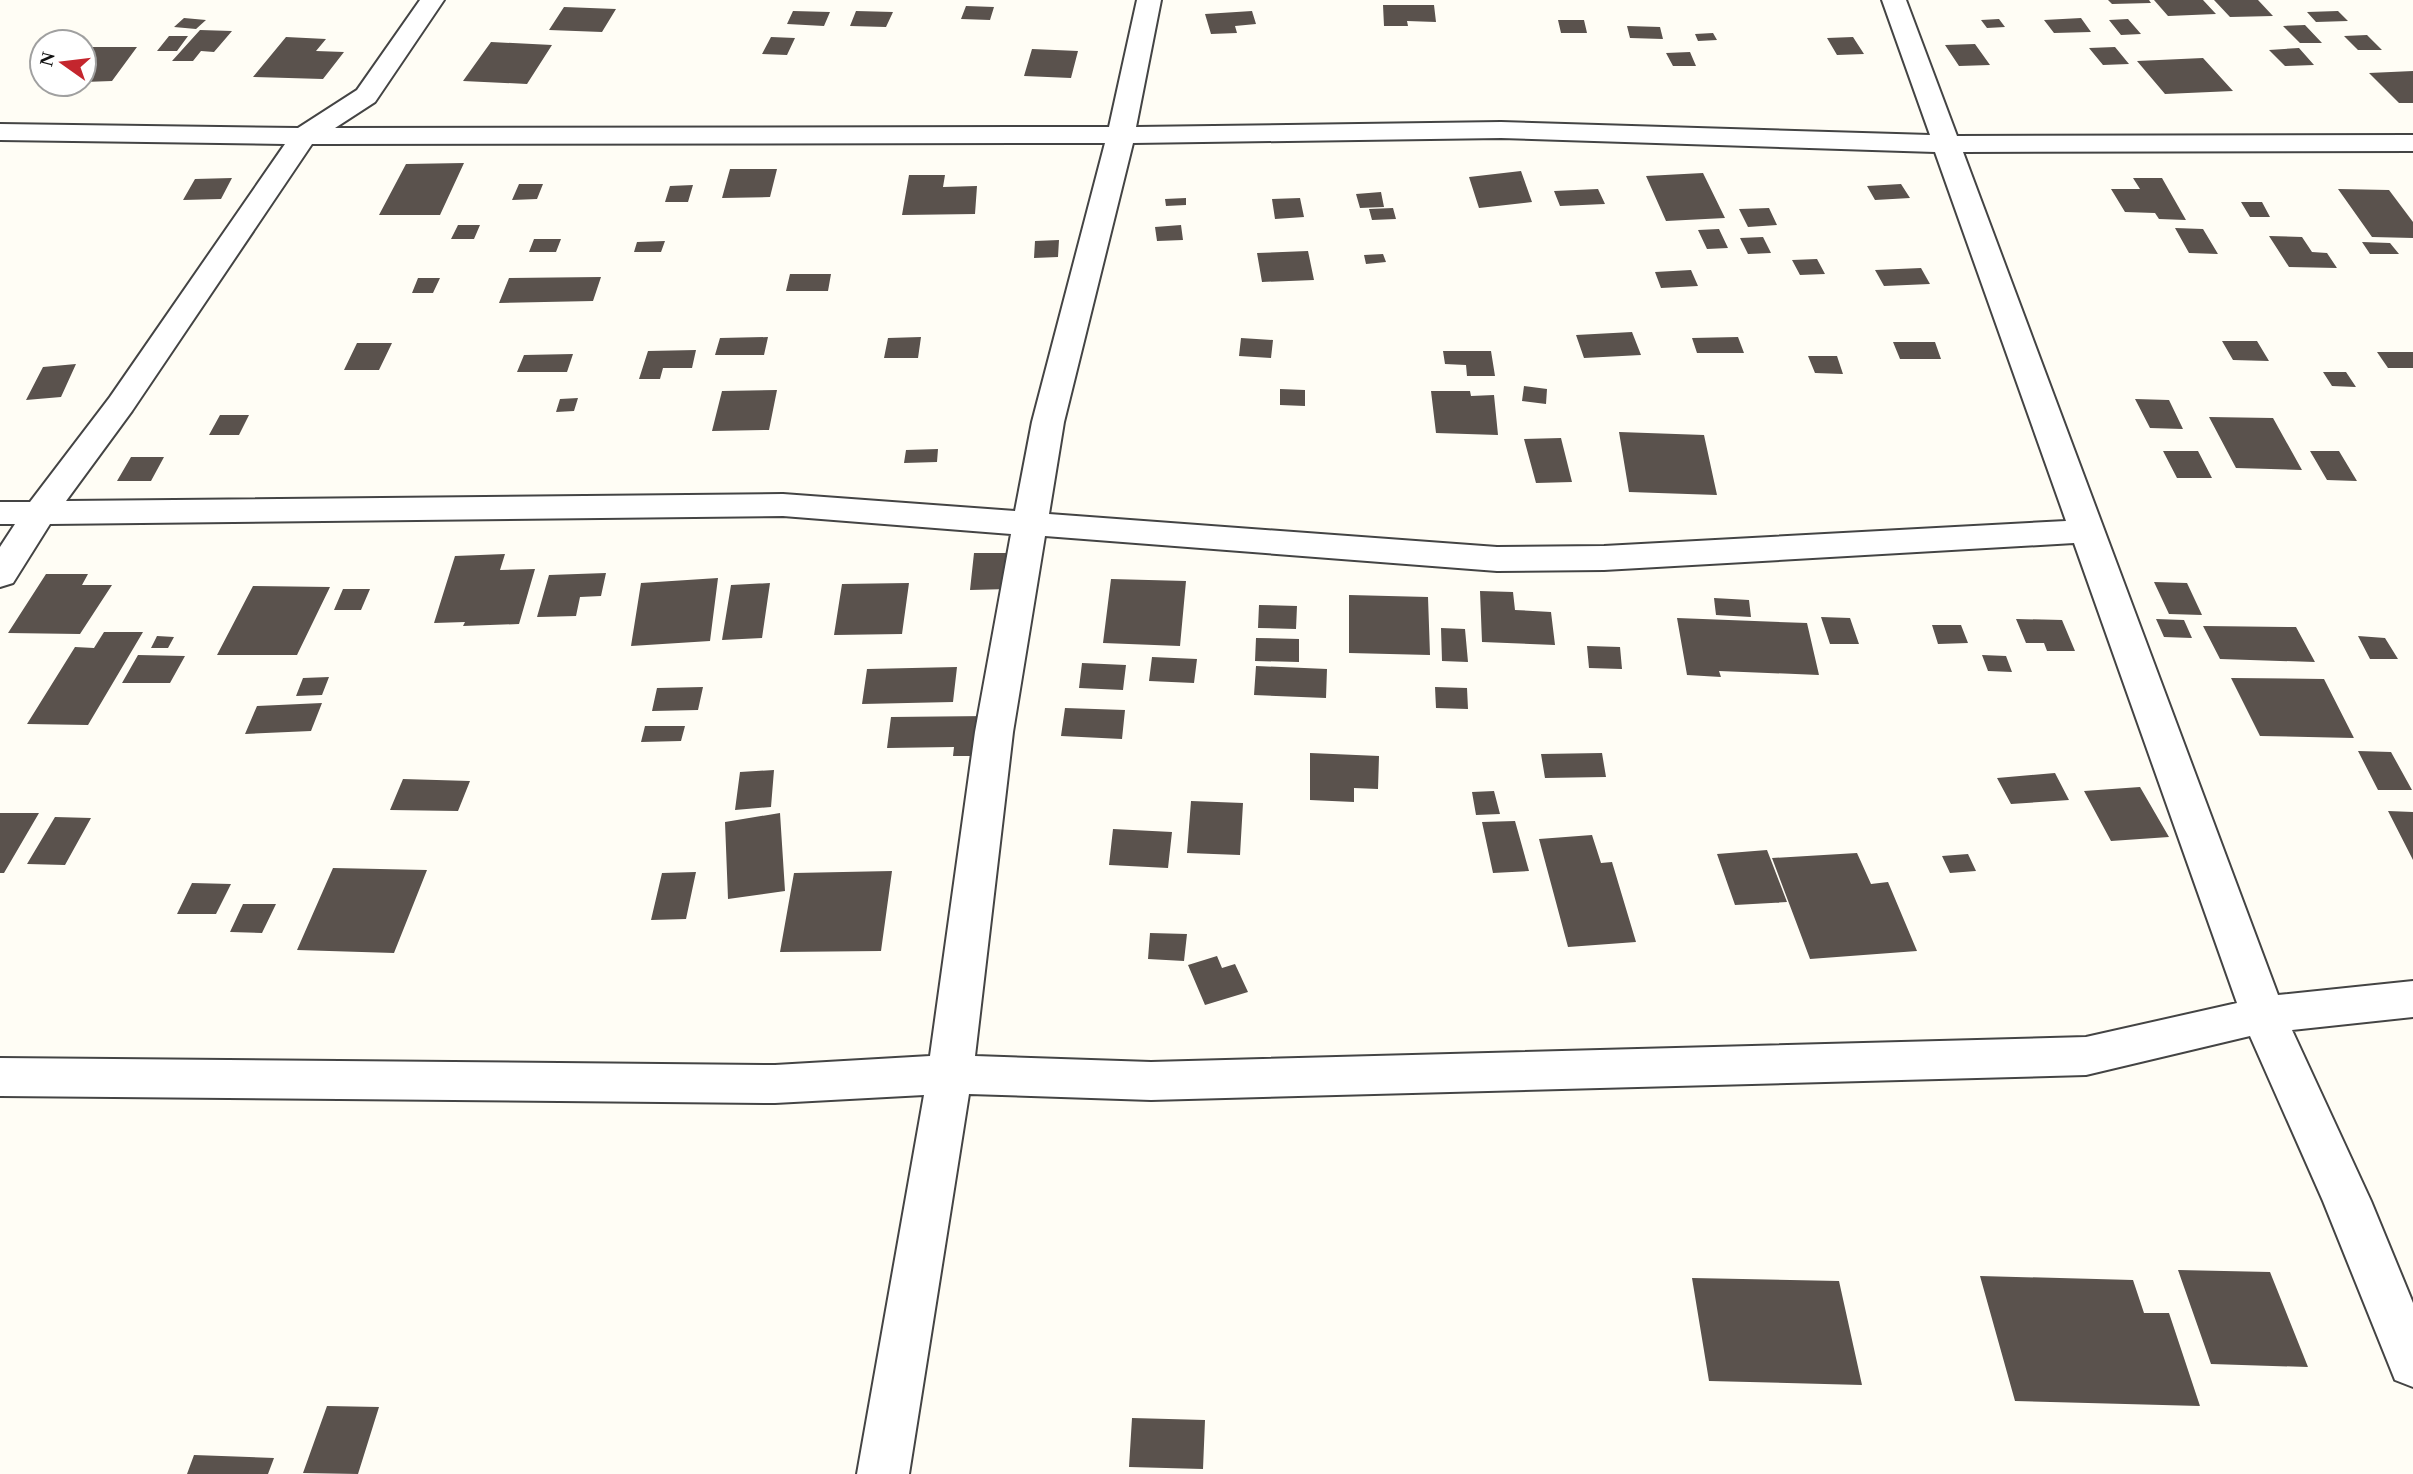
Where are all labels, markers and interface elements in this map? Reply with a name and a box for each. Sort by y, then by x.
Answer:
north arrow [28,28,98,98]
text: N [35,50,59,68]

